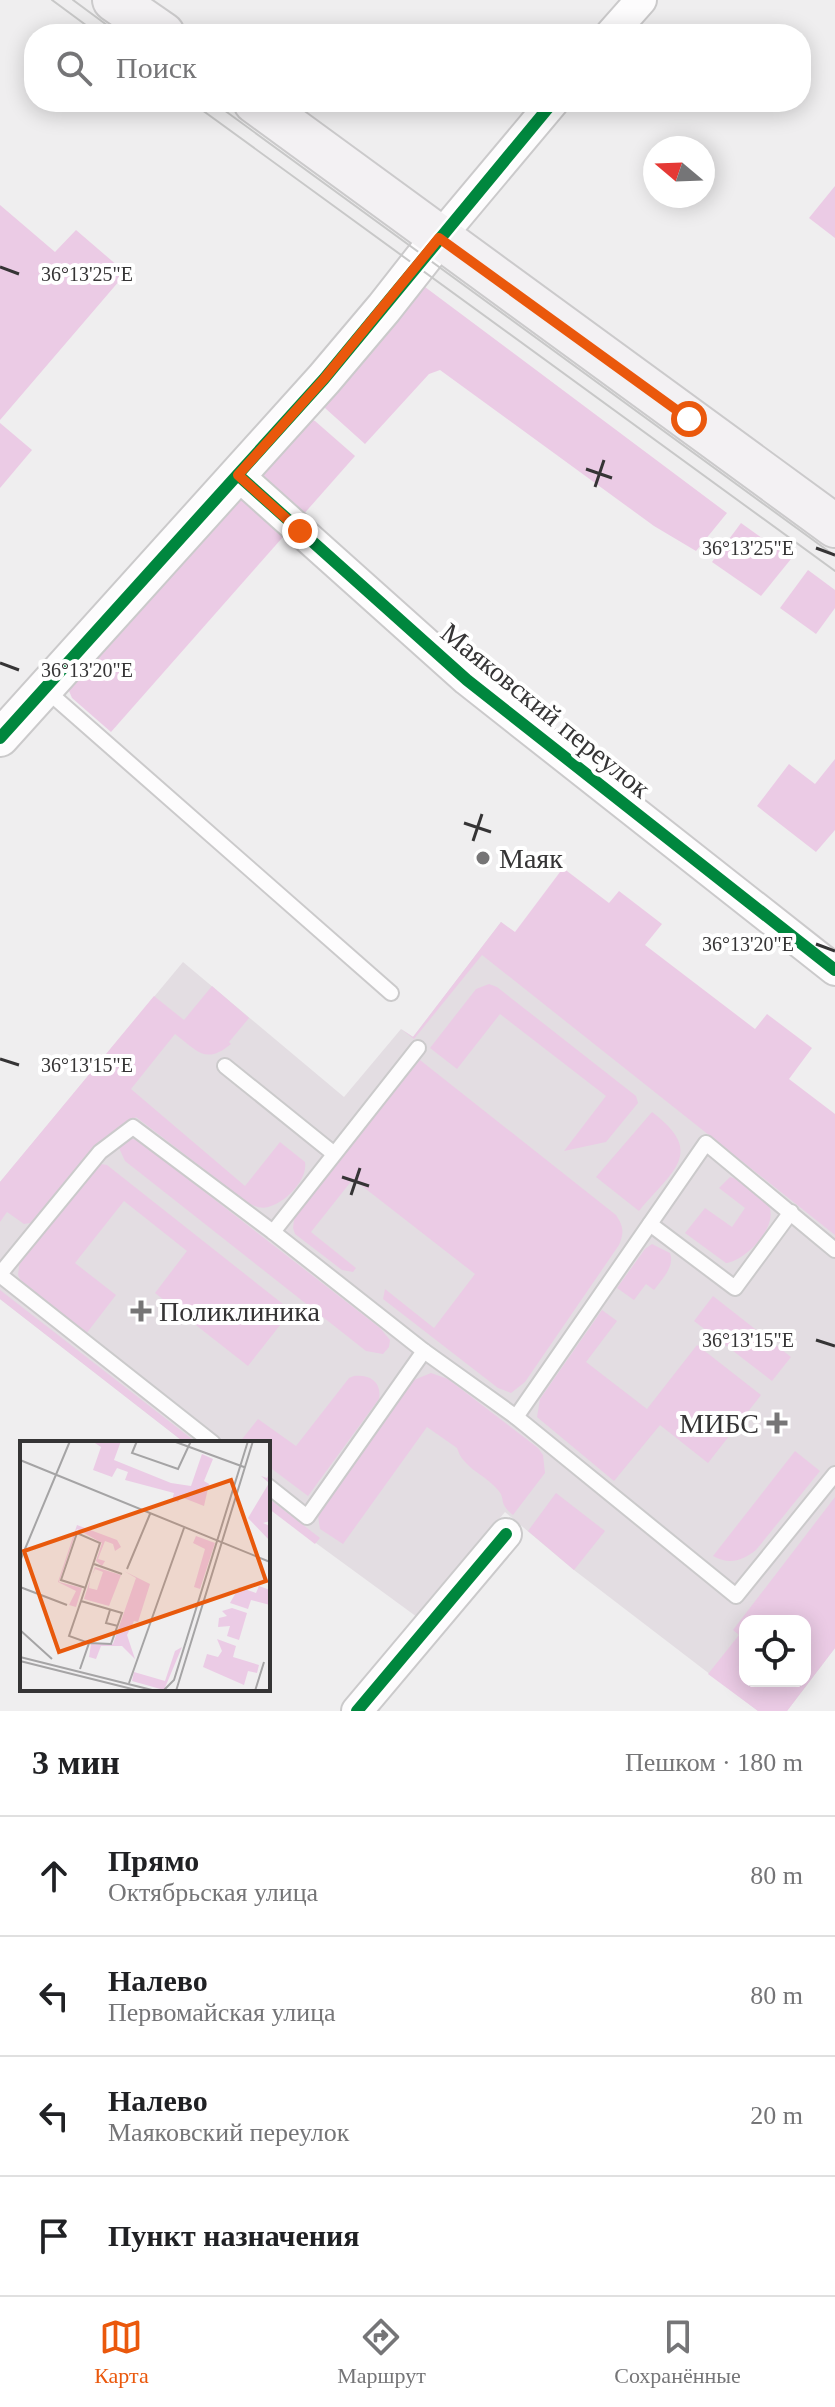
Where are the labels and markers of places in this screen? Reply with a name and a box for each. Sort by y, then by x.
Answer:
place label: Маяк [499,843,563,874]
marker: Маяк [474,849,492,867]
place label: Поликлиника [159,1296,321,1327]
marker: Поликлиника [130,1300,152,1322]
place label: МИБС [679,1408,759,1439]
marker: МИБС [766,1412,788,1434]

